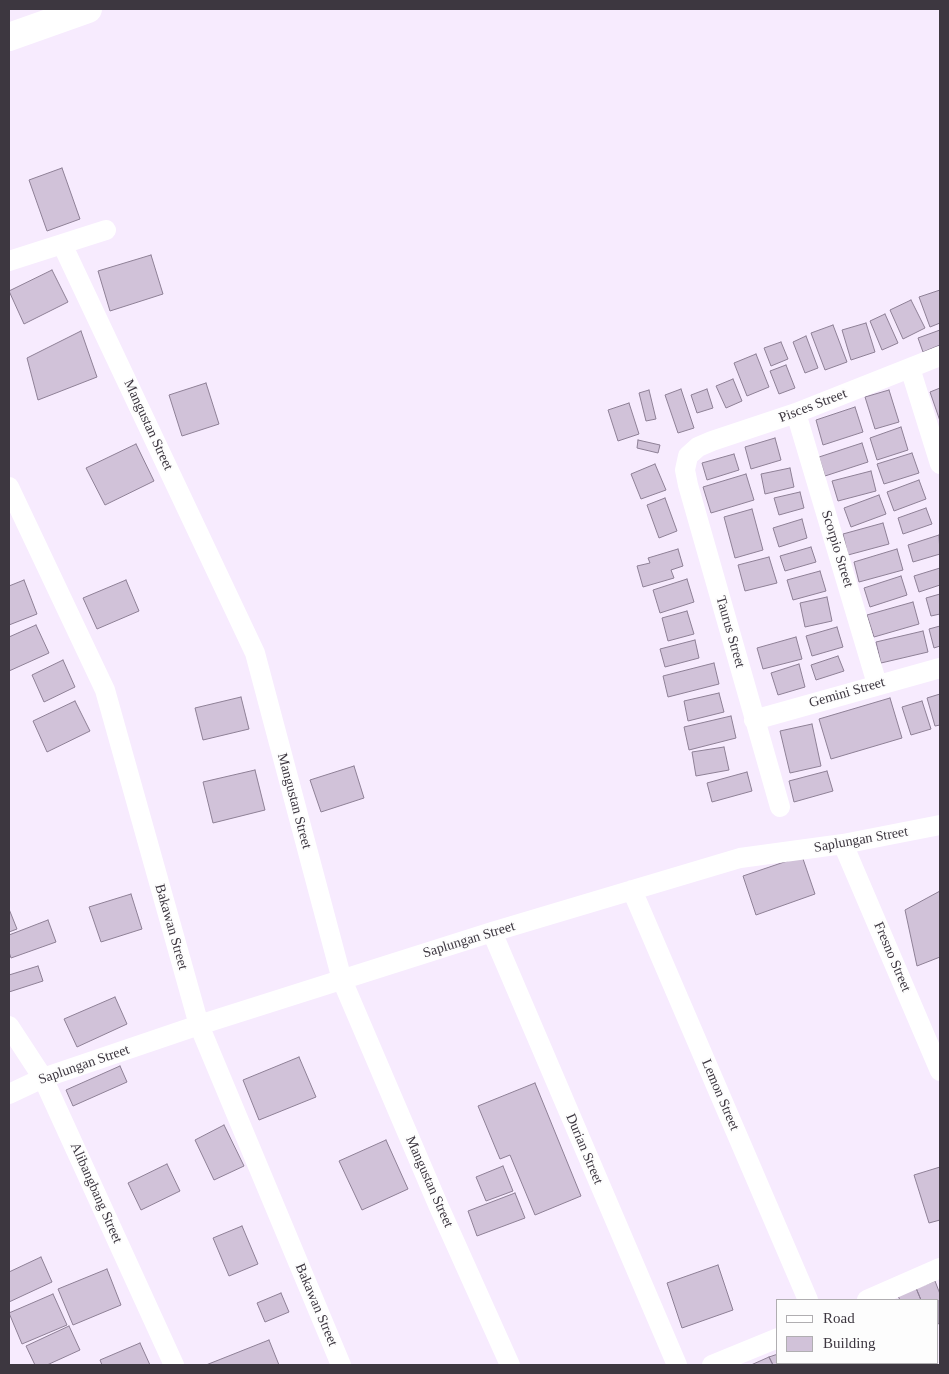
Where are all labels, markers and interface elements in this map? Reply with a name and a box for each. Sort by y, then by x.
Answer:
street label: Mangustan Street [120,377,176,473]
street label: Pisces Street [777,385,849,427]
street label: Scorpio Street [817,508,857,590]
street label: Taurus Street [712,594,748,670]
street label: Gemini Street [807,674,887,712]
street label: Mangustan Street [273,751,315,851]
street label: Saplungan Street [813,823,909,857]
street label: Bakawan Street [151,882,191,972]
street label: Saplungan Street [421,918,517,962]
street label: Fresno Street [870,920,914,994]
street label: Saplungan Street [36,1042,132,1088]
street label: Lemon Street [697,1057,743,1133]
street label: Durian Street [562,1111,606,1187]
street label: Mangustan Street [401,1134,457,1230]
street label: Alibangbang Street [66,1140,126,1246]
street label: Bakawan Street [291,1261,341,1349]
legend [776,1299,939,1364]
text: Road [823,1310,855,1326]
text: Building [823,1335,876,1351]

